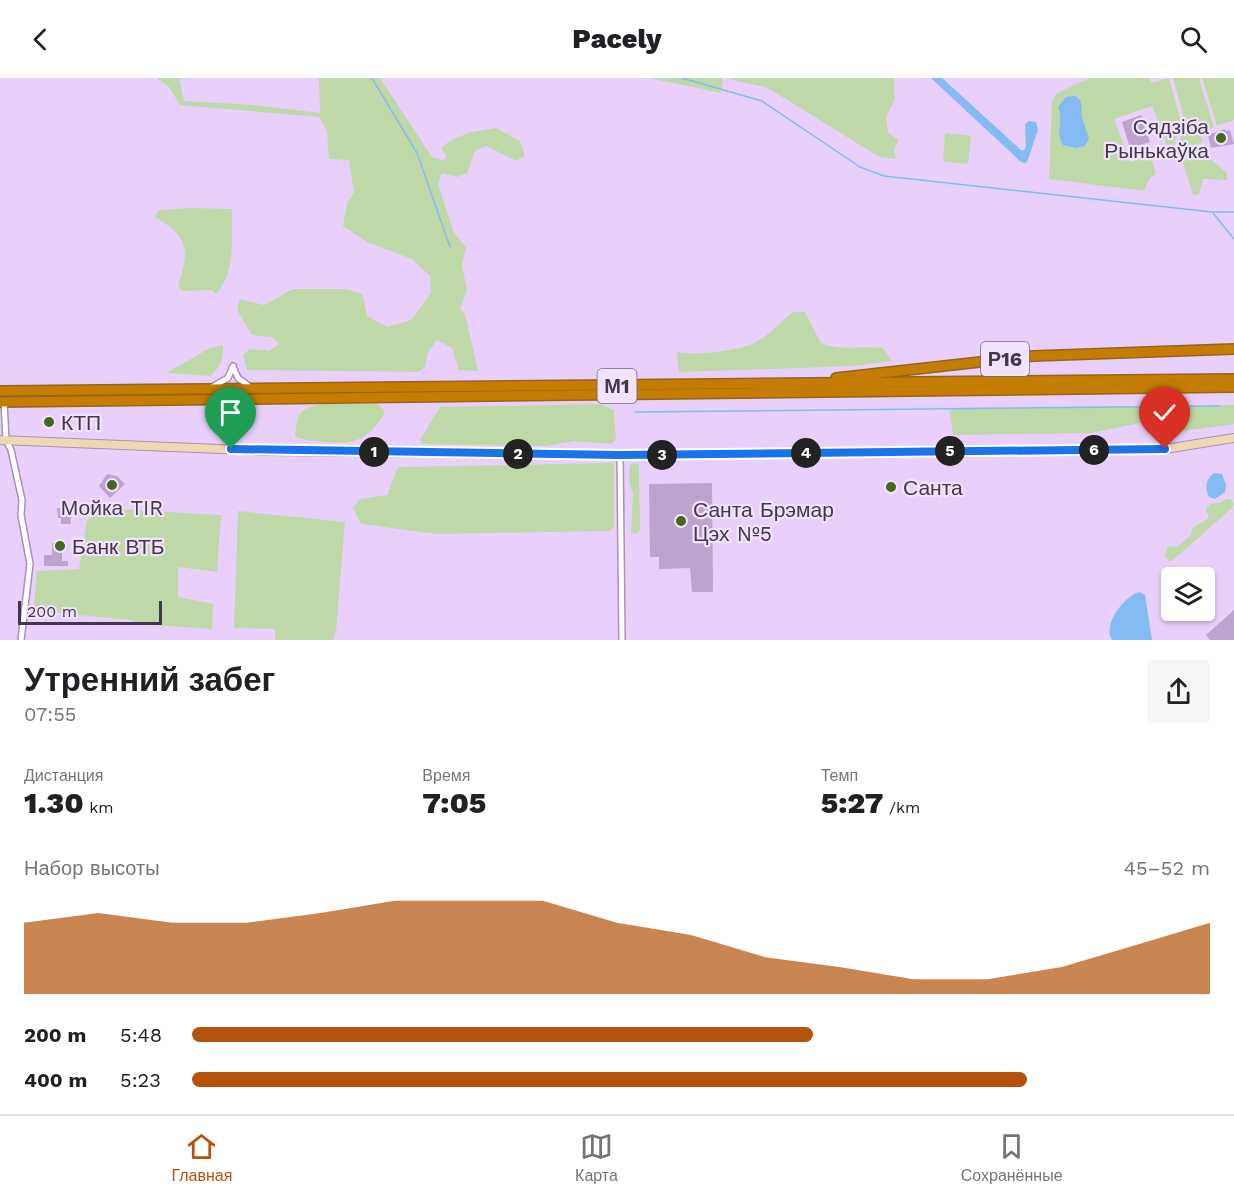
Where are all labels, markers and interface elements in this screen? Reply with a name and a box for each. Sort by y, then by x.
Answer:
icon: back [24,23,57,56]
text: Pacely [572,23,662,55]
icon: search [1177,23,1210,56]
place label: Сядзіба Рынькаўка [1104,114,1209,163]
marker: Сядзіба Рынькаўка [1214,131,1228,145]
road number: Р16 [981,342,1029,376]
road number: М1 [598,369,636,403]
pin [205,387,256,449]
pin [1139,387,1190,449]
icon: arrive [214,396,247,429]
icon: check [1148,396,1181,429]
place label: КТП [61,410,101,435]
marker: КТП [42,415,56,429]
pin: 6 [1079,435,1109,465]
pin: 5 [935,436,965,466]
pin: 1 [359,437,389,467]
pin: 4 [791,438,821,468]
pin: 2 [503,439,533,469]
pin: 3 [647,440,677,470]
text: 6 [1089,440,1099,459]
text: 5 [945,441,955,460]
text: 1 [371,442,377,461]
text: 4 [801,443,811,462]
text: 2 [513,444,523,463]
text: 3 [657,445,667,464]
place label: Санта [903,475,963,500]
marker: Мойка TIR [105,478,119,492]
marker: Санта [884,480,898,494]
place label: Мойка TIR [61,495,163,520]
place label: Санта Брэмар Цэх №5 [693,497,834,546]
marker: Санта Брэмар Цэх №5 [674,514,688,528]
place label: Банк ВТБ [72,534,165,559]
marker: Банк ВТБ [53,539,67,553]
map controls [1161,567,1215,621]
button: layers [1161,567,1215,621]
scale bar [18,598,162,626]
text: 200 m [27,602,77,621]
text: Утренний забег [24,660,275,699]
button: share [1147,660,1210,723]
text: 07:55 [24,702,76,726]
text: Дистанция [24,766,103,785]
text: Время [422,766,470,785]
text: Темп [821,766,858,785]
text: 1.30 [24,785,84,820]
text: 7:05 [422,785,486,820]
text: 5:27 [821,785,884,820]
text: km [84,798,114,817]
text: /km [884,798,920,817]
text: Набор высоты [24,856,160,880]
text: 45–52 m [1124,856,1210,880]
text: 200 m [24,1023,86,1047]
text: 5:48 [120,1023,162,1047]
text: 400 m [24,1068,87,1092]
text: 5:23 [120,1068,161,1092]
tab: Главная [171,1130,232,1185]
tab: Карта [575,1130,618,1185]
tab: Сохранённые [961,1130,1063,1185]

